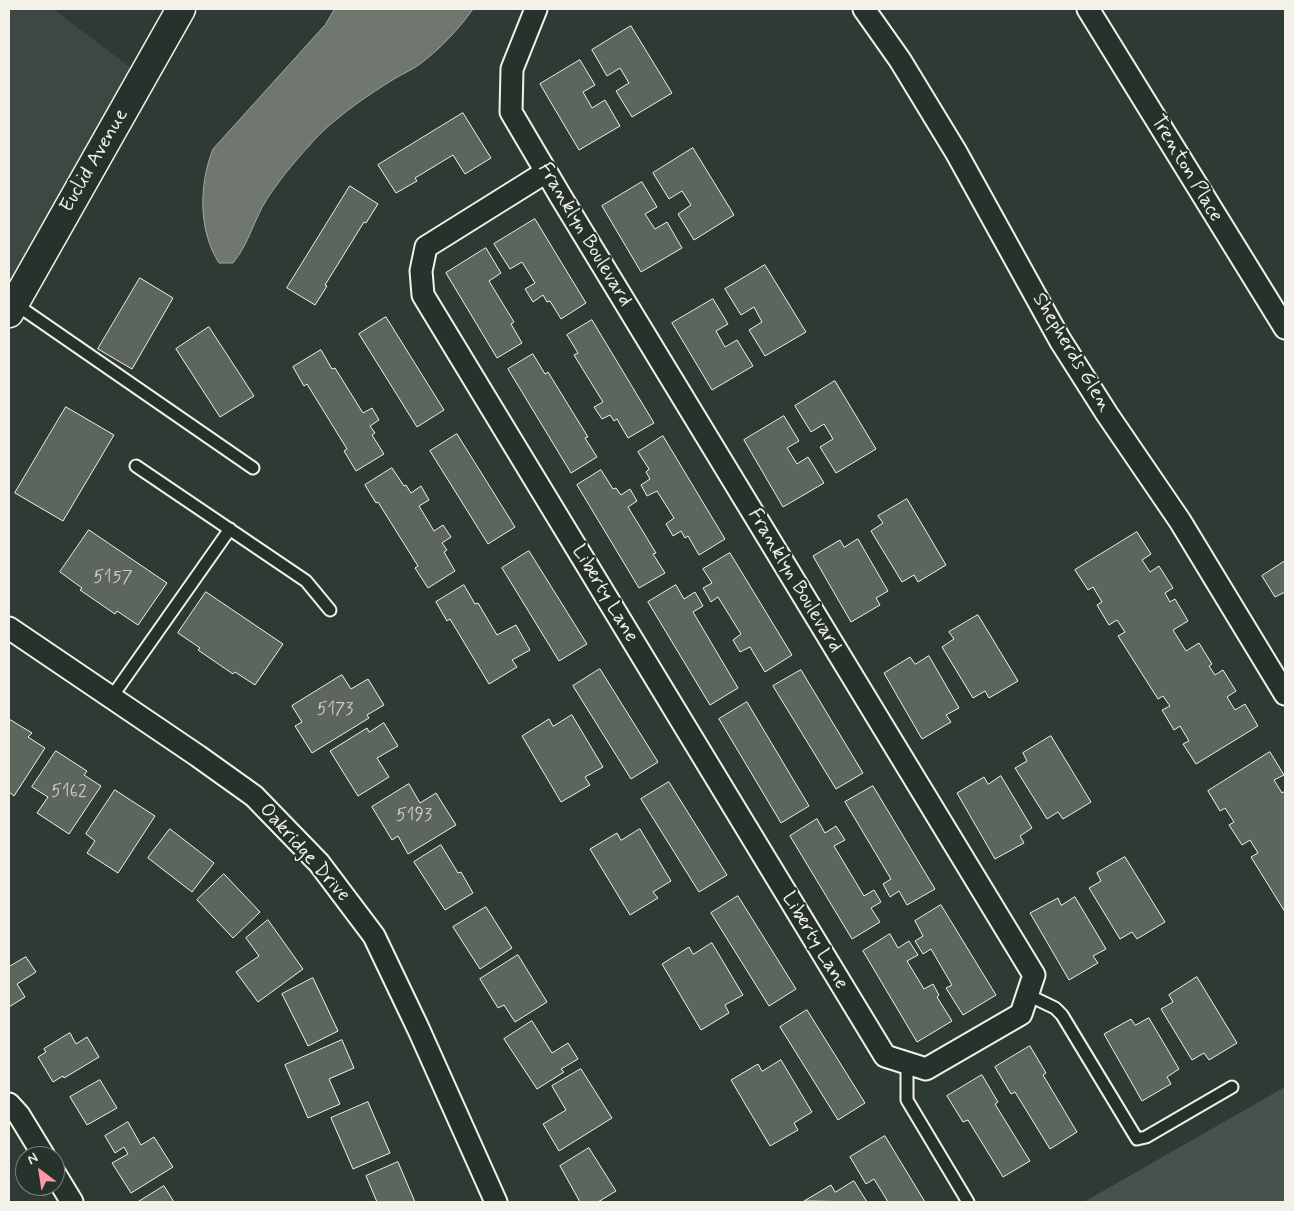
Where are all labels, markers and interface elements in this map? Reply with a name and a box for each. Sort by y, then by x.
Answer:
street label: Euclid Avenue [56,105,134,217]
street label: Trenton Place [1145,111,1227,227]
street label: Franklyn Boulevard [531,159,637,311]
street label: Shepherds Glen [1026,289,1116,417]
street label: Franklyn Boulevard [741,505,847,657]
street label: Liberty Lane [565,541,643,647]
house number: 5157 [93,567,133,589]
house number: 5173 [317,699,353,721]
house number: 5162 [51,781,87,803]
street label: Oakridge Drive [253,799,355,907]
house number: 5193 [396,805,432,827]
street label: Liberty Lane [775,888,853,994]
north arrow [15,1146,65,1196]
text: N [24,1149,41,1169]

